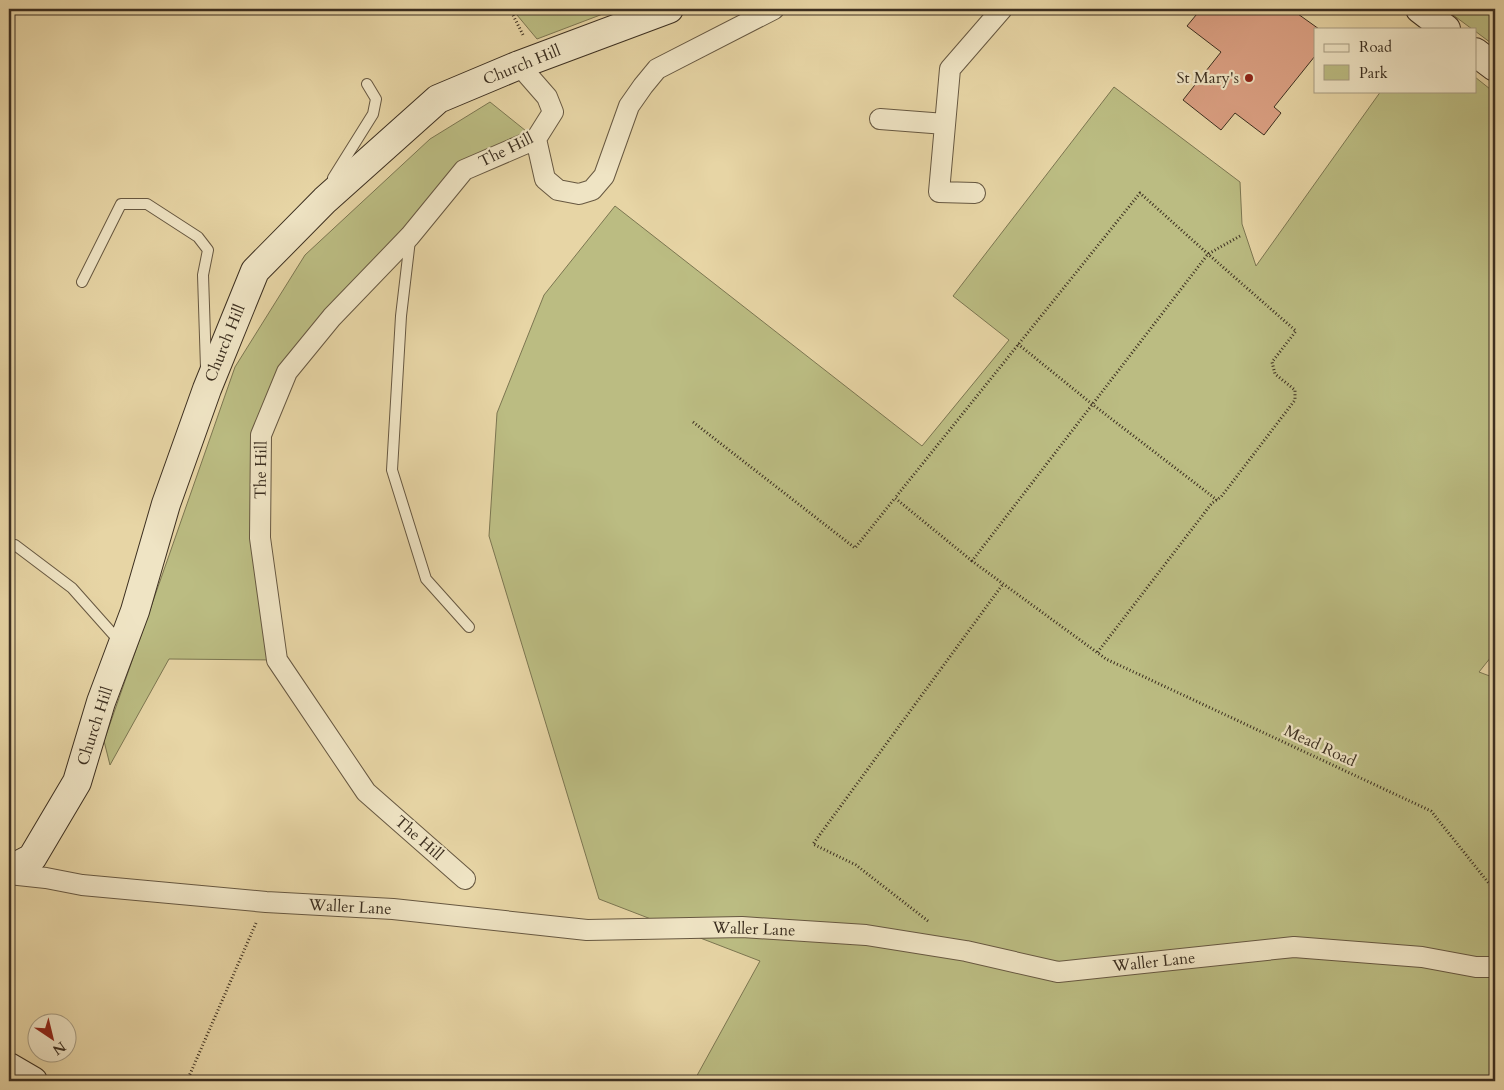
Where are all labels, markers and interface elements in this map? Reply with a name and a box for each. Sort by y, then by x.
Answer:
legend [1314,28,1476,92]
text: Road [1359,37,1392,57]
street label: Church Hill [480,39,564,91]
text: Park [1359,63,1388,83]
place label: St Mary's [1176,67,1239,89]
marker: St Mary's [1243,72,1255,84]
street label: The Hill [475,127,537,173]
street label: Church Hill [199,301,251,385]
street label: The Hill [249,441,273,499]
street label: Church Hill [72,684,118,768]
street label: Mead Road [1280,720,1360,772]
street label: The Hill [390,811,448,865]
street label: Waller Lane [307,894,392,920]
street label: Waller Lane [711,917,796,941]
street label: Waller Lane [1111,947,1196,977]
north arrow [28,1012,78,1062]
text: N [49,1037,70,1060]

